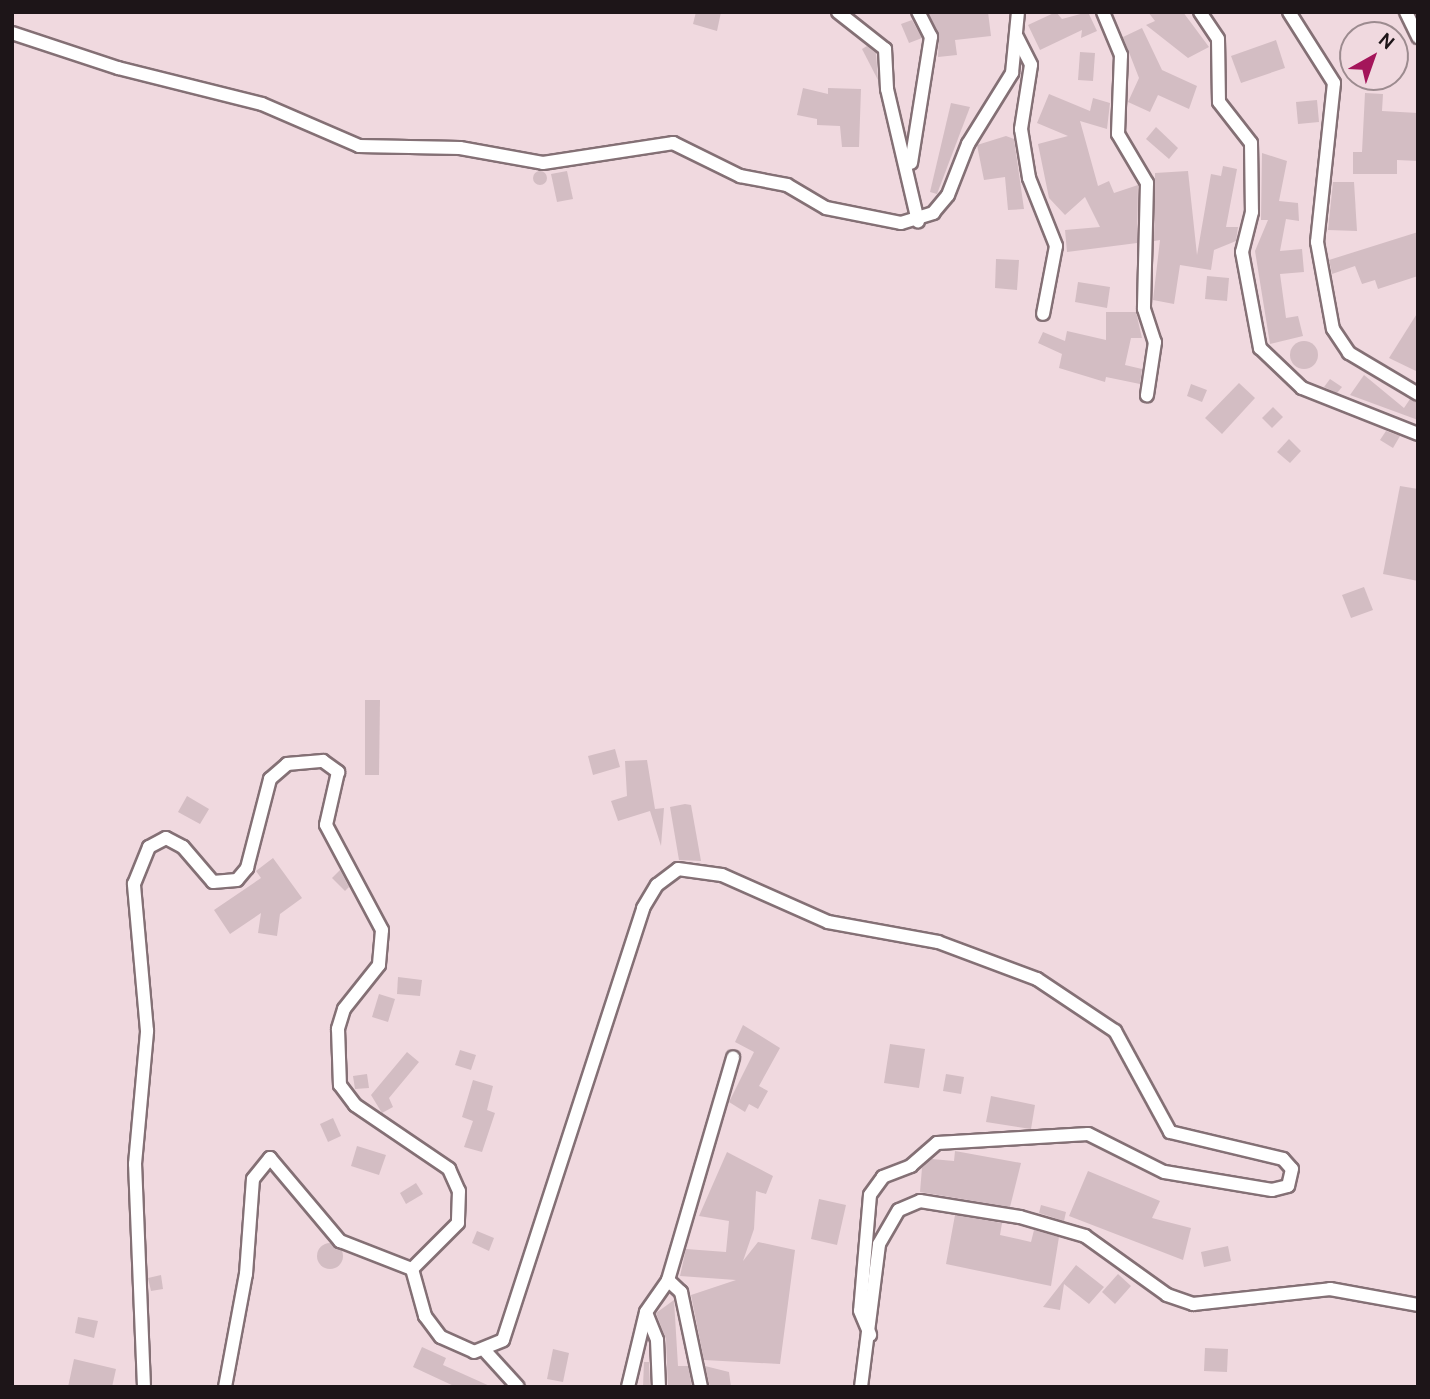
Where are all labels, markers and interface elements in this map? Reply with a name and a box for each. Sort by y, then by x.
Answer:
north arrow [1339,21,1409,91]
text: N [1374,28,1399,54]

